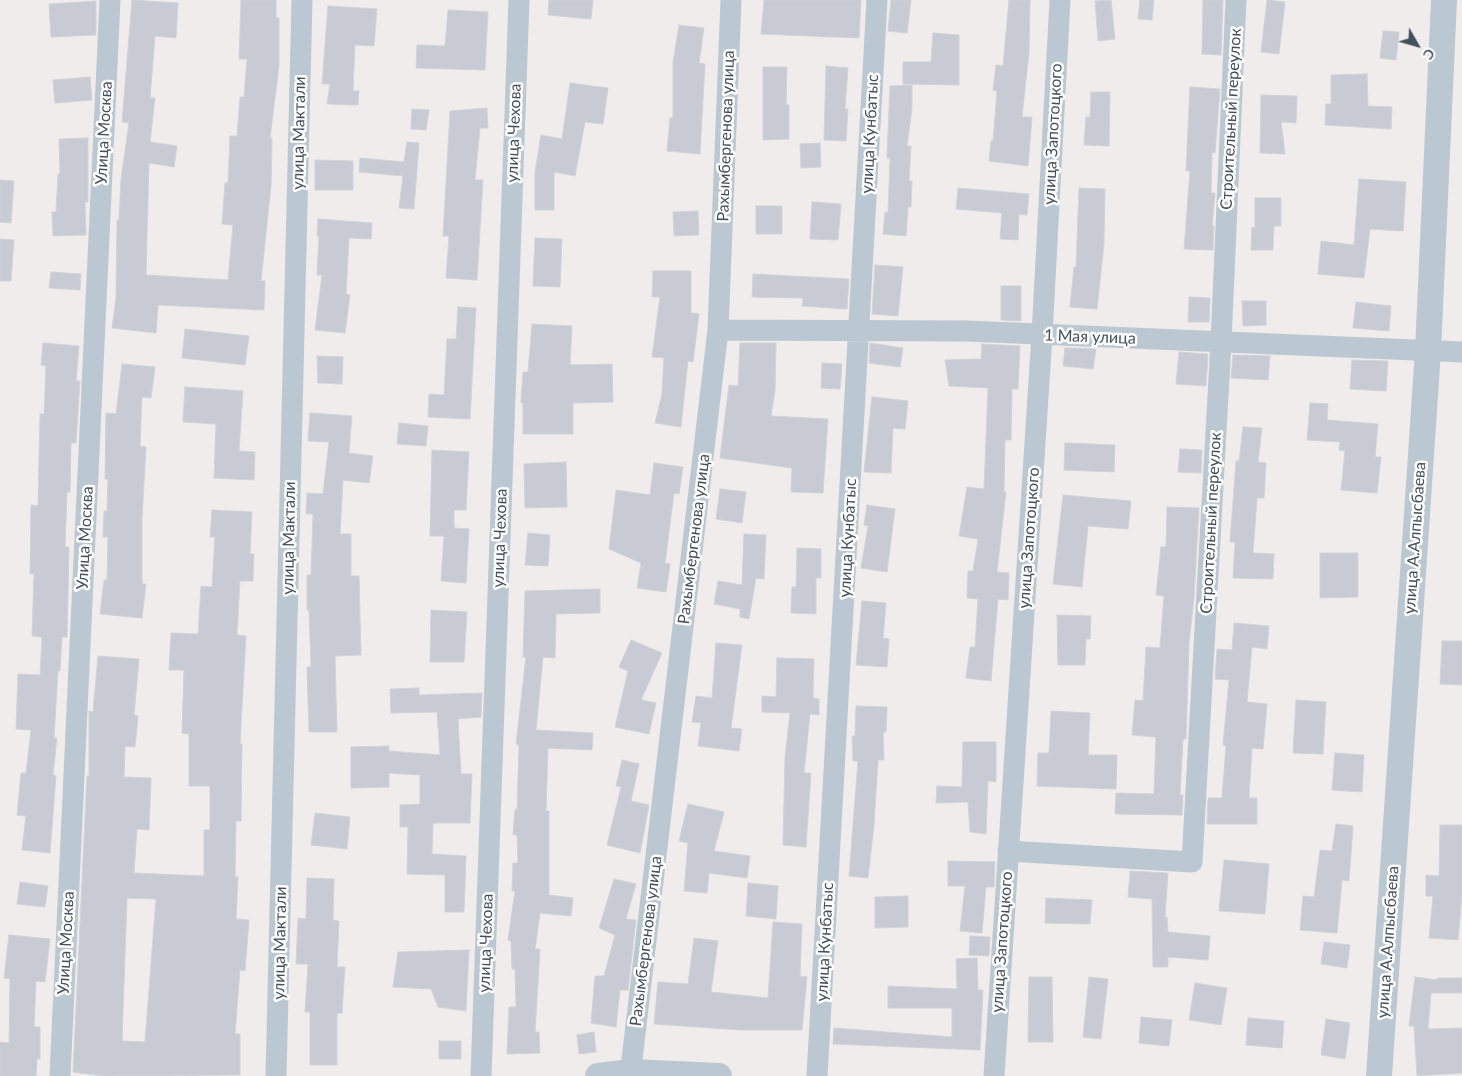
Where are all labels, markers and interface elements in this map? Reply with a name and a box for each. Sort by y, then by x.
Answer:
north arrow [1392,20,1442,70]
street label: Строительный переулок [1217,28,1245,210]
text: С [1420,46,1439,63]
street label: Рахымбергенова улица [713,50,739,222]
street label: улица Запотоцкого [1040,63,1066,205]
street label: улица Кунбатыс [857,74,883,194]
street label: улица Мактали [288,76,310,190]
street label: Улица Москва [92,81,116,185]
street label: улица Чехова [503,83,525,183]
street label: 1 Мая улица [1044,326,1136,348]
street label: Строительный переулок [1197,432,1225,614]
street label: Рахымбергенова улица [674,453,714,625]
street label: улица А.Алпысбаева [1400,461,1430,615]
street label: улица Запотоцкого [1014,467,1044,609]
street label: улица Кунбатыс [835,478,861,598]
street label: улица Мактали [278,481,300,595]
street label: Улица Москва [73,486,97,590]
street label: улица Чехова [489,488,511,588]
street label: Рахымбергенова улица [626,855,666,1027]
street label: улица А.Алпысбаева [1373,865,1403,1019]
street label: улица Запотоцкого [987,871,1017,1013]
street label: улица Кунбатыс [812,882,838,1002]
street label: улица Мактали [269,886,291,1000]
street label: Улица Москва [54,891,78,995]
street label: улица Чехова [475,893,497,993]

